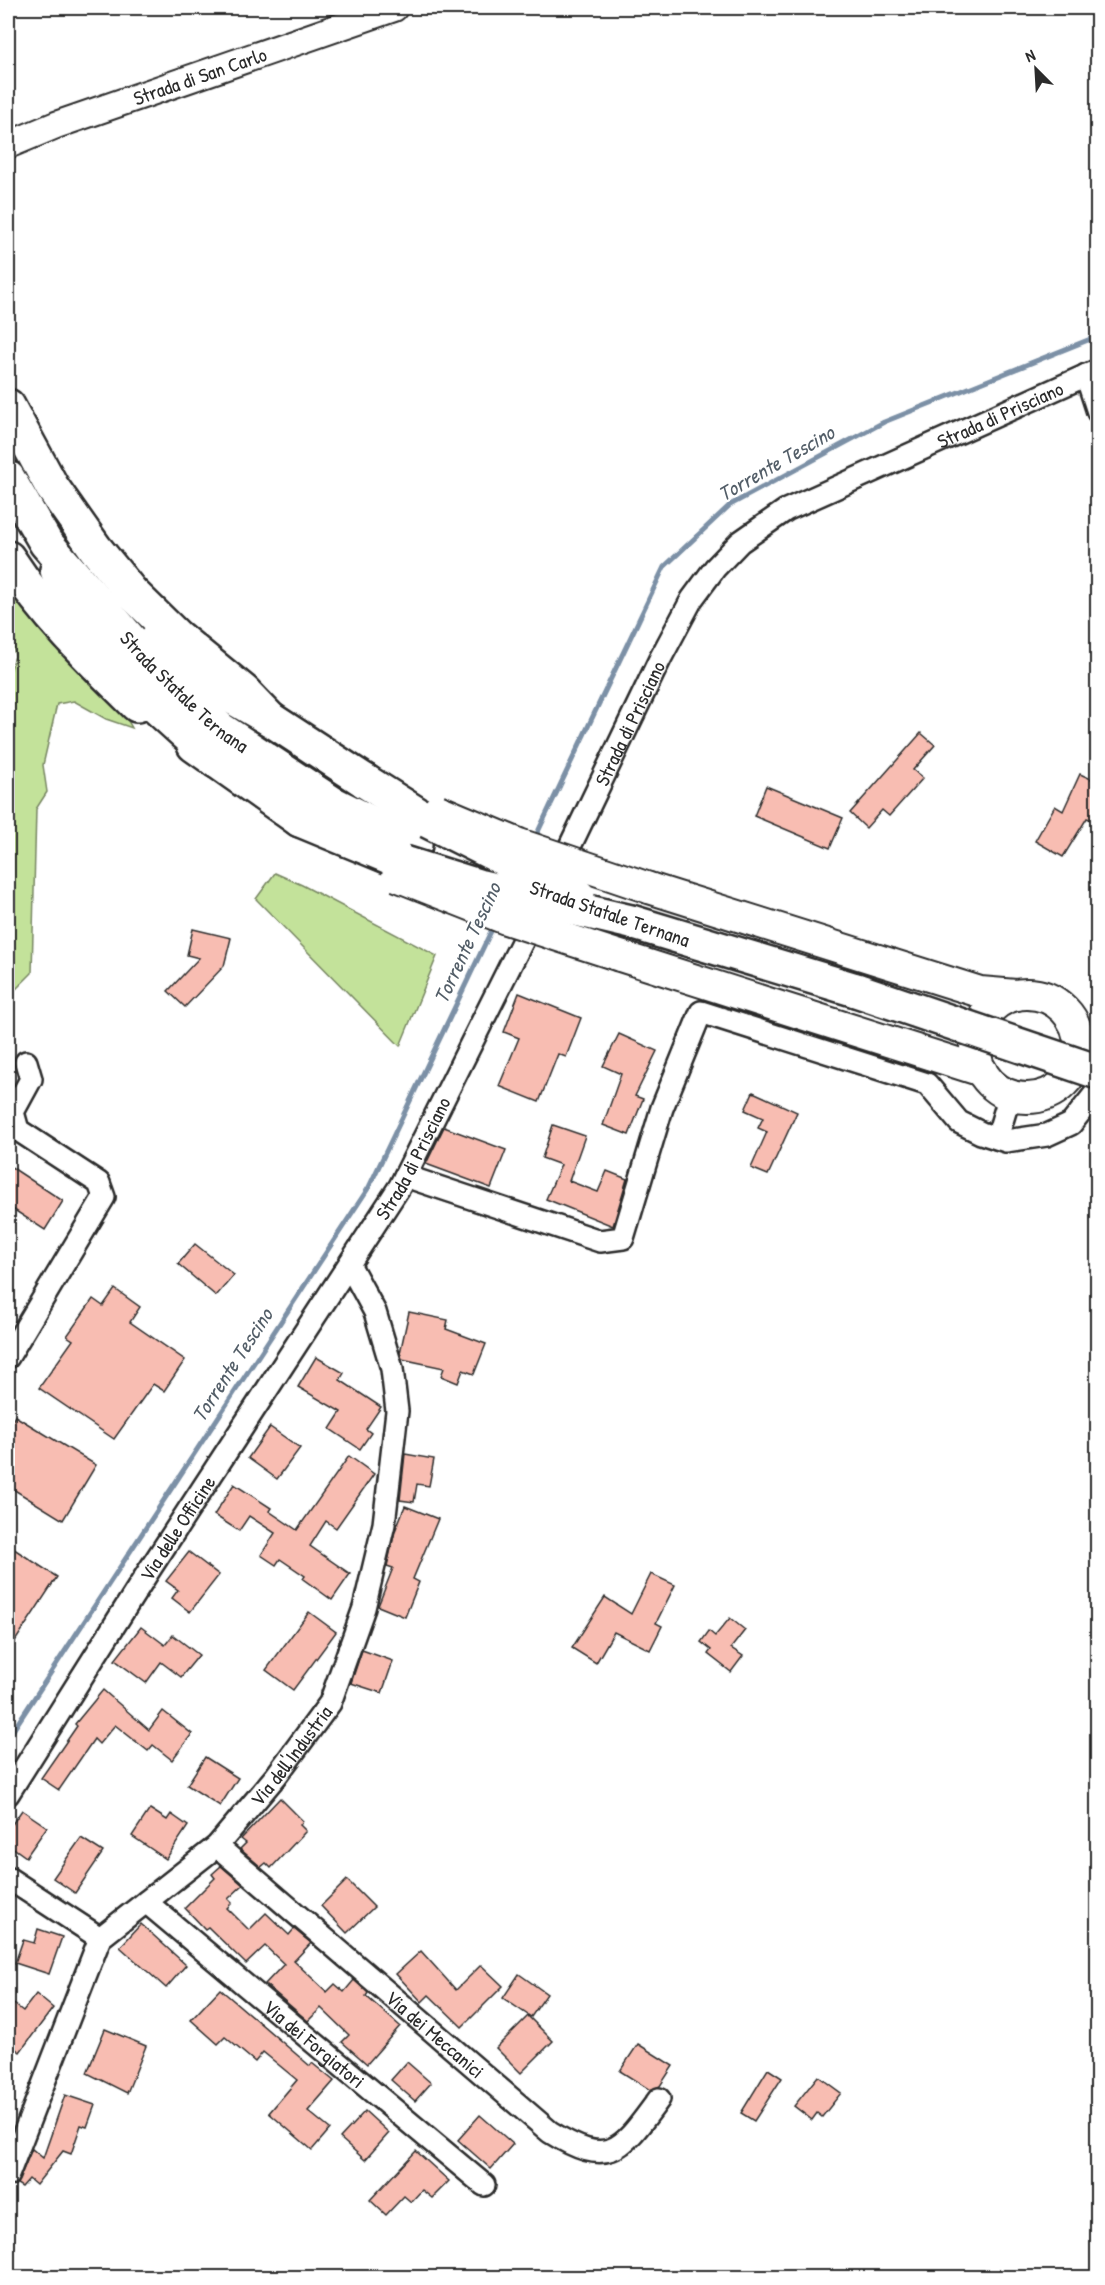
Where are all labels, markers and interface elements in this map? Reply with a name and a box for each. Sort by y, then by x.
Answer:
north arrow [1006,39,1066,99]
street label: Strada di San Carlo [129,40,270,111]
text: N [1022,43,1039,67]
street label: Strada di Prisciano [932,374,1067,454]
water label: Torrente Tescino [713,417,841,508]
street label: Strada Statale Ternana [115,625,255,758]
street label: Strada di Prisciano [588,656,671,790]
street label: Strada Statale Ternana [527,873,694,953]
water label: Torrente Tescino [426,877,508,1008]
street label: Strada di Prisciano [368,1092,456,1225]
water label: Torrente Tescino [184,1301,280,1427]
street label: Via delle Officine [132,1470,221,1586]
street label: Via dell'Industria [243,1699,338,1811]
street label: Via dei Meccanici [380,1984,491,2084]
street label: Via dei Forgiatori [258,1993,371,2094]

